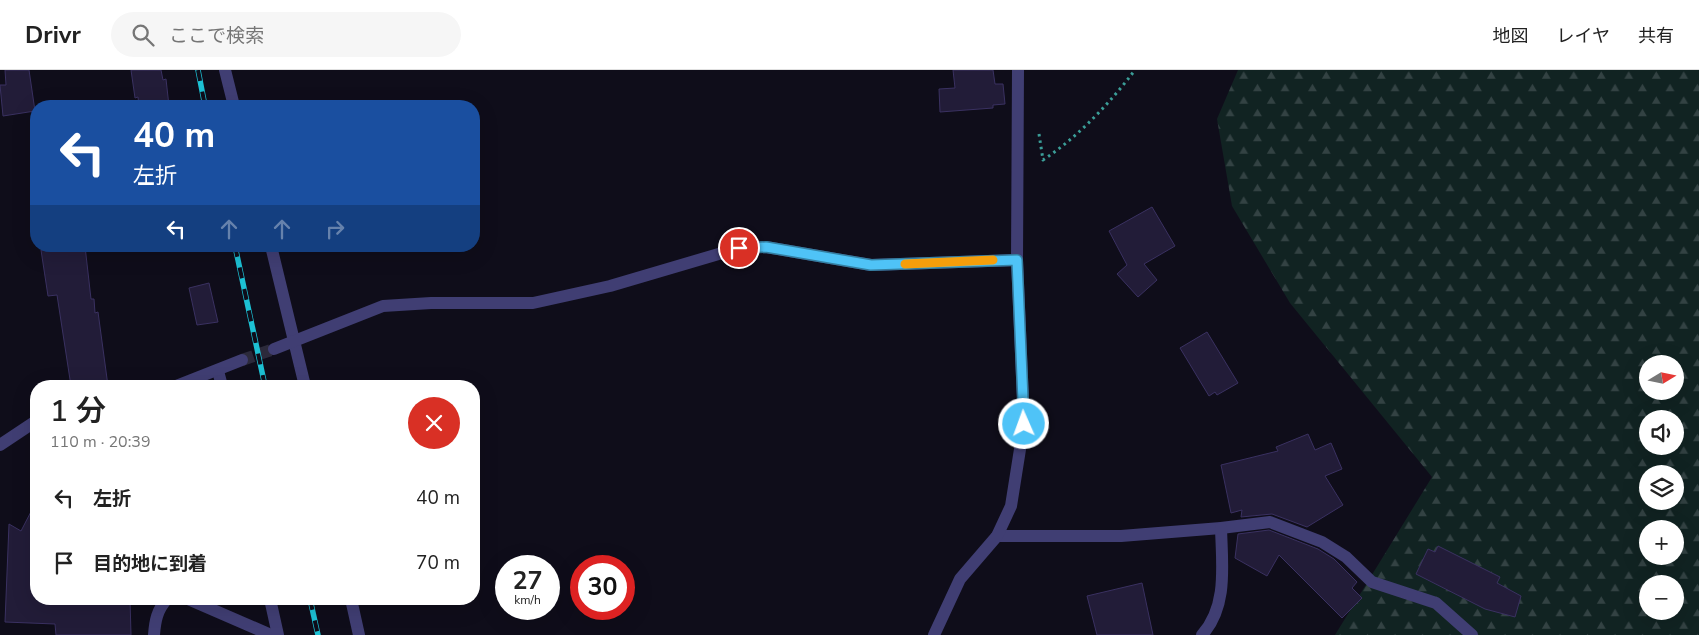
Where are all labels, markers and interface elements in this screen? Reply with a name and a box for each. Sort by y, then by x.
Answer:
search box [111,12,461,57]
text: Drivr [25,19,81,51]
icon: search [129,21,157,49]
text: ここで検索 [169,23,264,49]
text: 地図 [1493,24,1529,48]
text: レイヤ [1557,24,1610,48]
text: 共有 [1638,24,1674,48]
text: 40 m [133,112,215,159]
icon: left [50,120,115,185]
text: 左折 [133,161,177,191]
icon: left [162,215,190,243]
icon: ahead [215,215,243,243]
icon: ahead [268,215,296,243]
icon: right [321,215,349,243]
pin [718,227,760,269]
icon: arrive [725,234,753,262]
north arrow [1639,355,1684,400]
map controls [1639,355,1684,620]
text: 1 分 [50,391,106,432]
button: close [408,397,460,449]
position arrow [997,397,1049,449]
button: sound [1639,410,1684,455]
text: 110 m · 20:39 [50,431,151,453]
button: layers [1639,465,1684,510]
icon: left [50,484,78,512]
text: 40 m [416,485,460,511]
text: 左折 [93,486,131,512]
button: + [1639,520,1684,565]
icon: arrive [50,549,78,577]
text: 70 m [416,550,460,576]
text: 目的地に到着 [93,551,207,577]
speed limit sign: 30 [570,555,635,620]
text: 27 [512,564,543,598]
button: − [1639,575,1684,620]
text: km/h [514,592,541,608]

